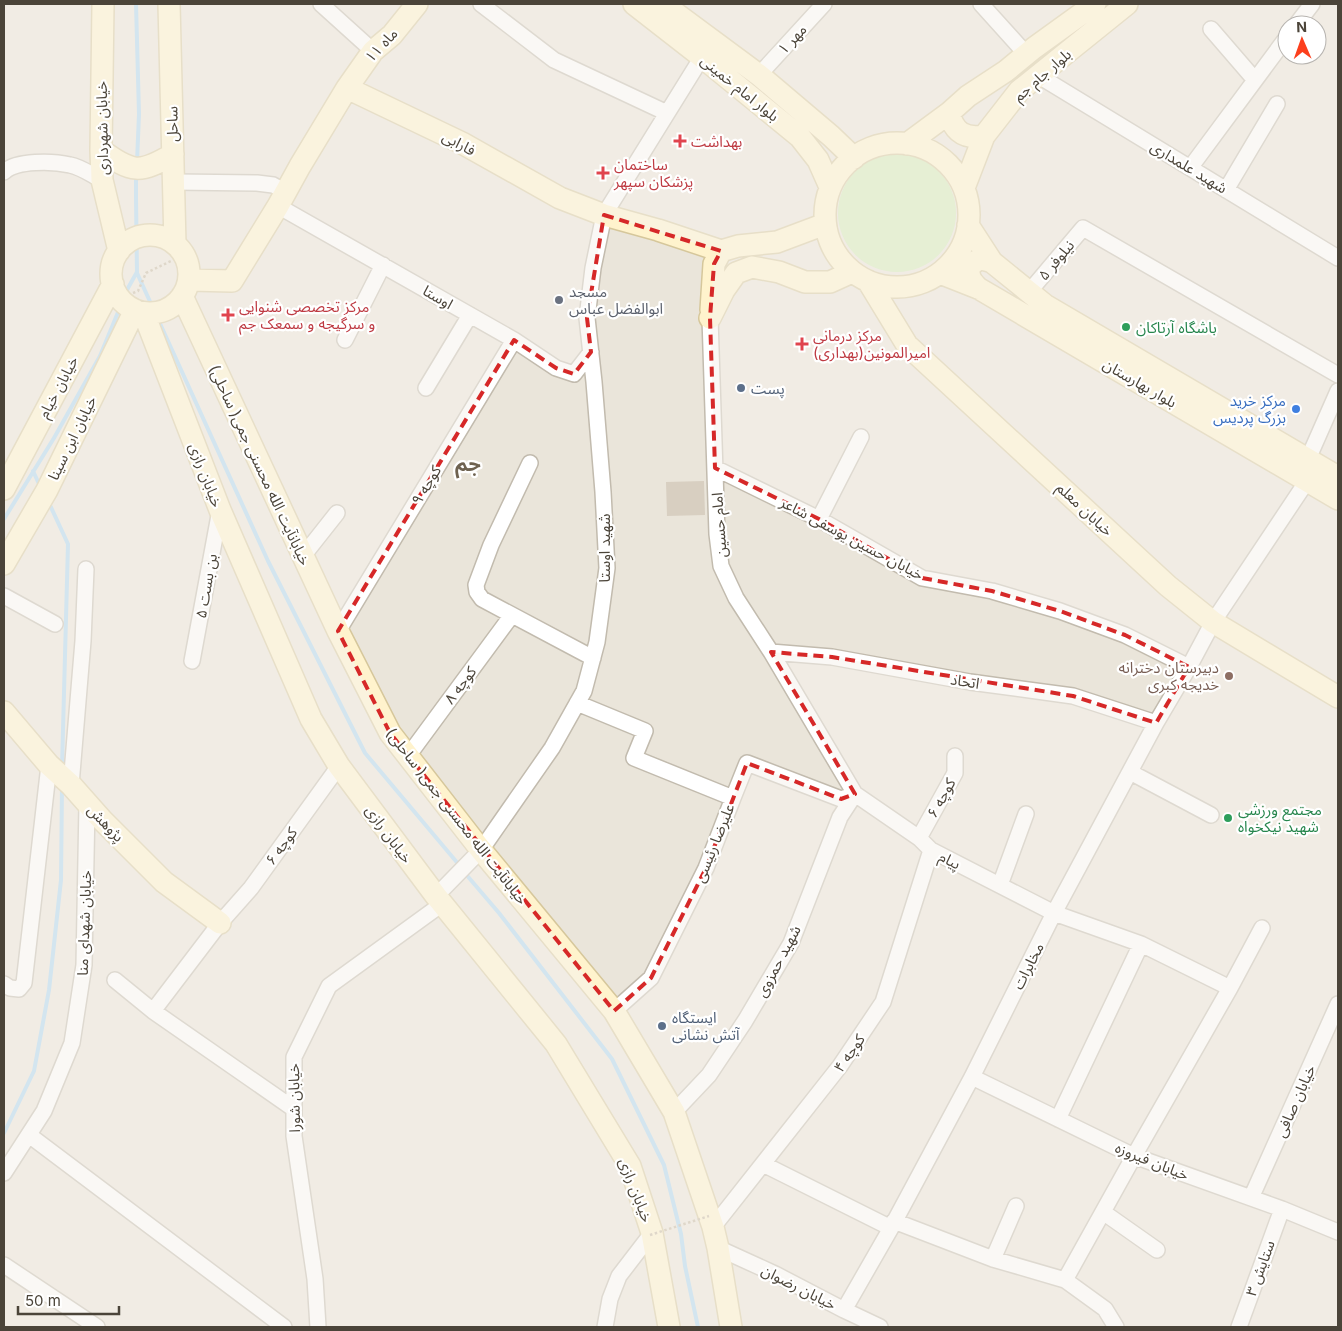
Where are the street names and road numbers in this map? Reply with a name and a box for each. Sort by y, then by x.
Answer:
street label: مهر ۱ [773,20,811,58]
street label: ماه ۱۱ [361,24,401,66]
street label: بلوار جام جم [1009,45,1076,107]
street label: بلوار امام خمینی [696,51,783,127]
street label: خیابان شهرداری [92,81,112,175]
street label: ساحل [162,106,182,142]
street label: فارابی [439,126,479,160]
street label: شهید علمداری [1147,137,1231,197]
street label: نیلوفر ۵ [1034,236,1078,284]
street label: اوستا [419,281,457,313]
street label: خیابان خیام [34,352,84,422]
street label: بلوار بهارستان [1100,354,1180,412]
street label: خیابانآیت الله محسنی جمی( ساحلی) [205,362,315,568]
street label: خیابان ابن سینا [43,393,101,483]
street label: خیابان رازی [185,440,227,510]
street label: کوچه ۹ [407,461,446,509]
street label: خیابان معلم [1051,478,1117,541]
street label: امام حسین [707,492,733,558]
street label: خیابان حسین یوسفی شاعر [776,492,927,584]
street label: شهید اوستا [595,513,614,583]
street label: بن بست ۵ [191,552,221,620]
street label: کوچه ۸ [440,662,482,708]
street label: اتحاد [949,669,981,693]
street label: خیابانآیت الله محسنی جمی( ساحلی) [382,724,532,908]
street label: کوچه ۶ [922,774,961,822]
street label: پژوهش [83,800,128,846]
street label: علیرضا رئیسی [690,800,739,885]
street label: خیابان رازی [362,801,417,867]
street label: کوچه ۶ [261,823,302,869]
street label: پیام [935,847,964,875]
street label: خیابان شهدای منا [73,870,95,976]
street label: شهید حمزوی [751,922,805,1000]
street label: مخابرات [1008,939,1048,993]
street label: کوچه ۴ [829,1030,870,1076]
street label: خیابان صافی [1271,1062,1319,1140]
street label: خیابان شورا [284,1063,304,1133]
street label: خیابان فیروزه [1112,1138,1192,1184]
street label: خیابان رازی [615,1155,657,1225]
street label: ستایش ۳ [1241,1237,1279,1299]
street label: خیابان رضوان [759,1260,840,1314]

